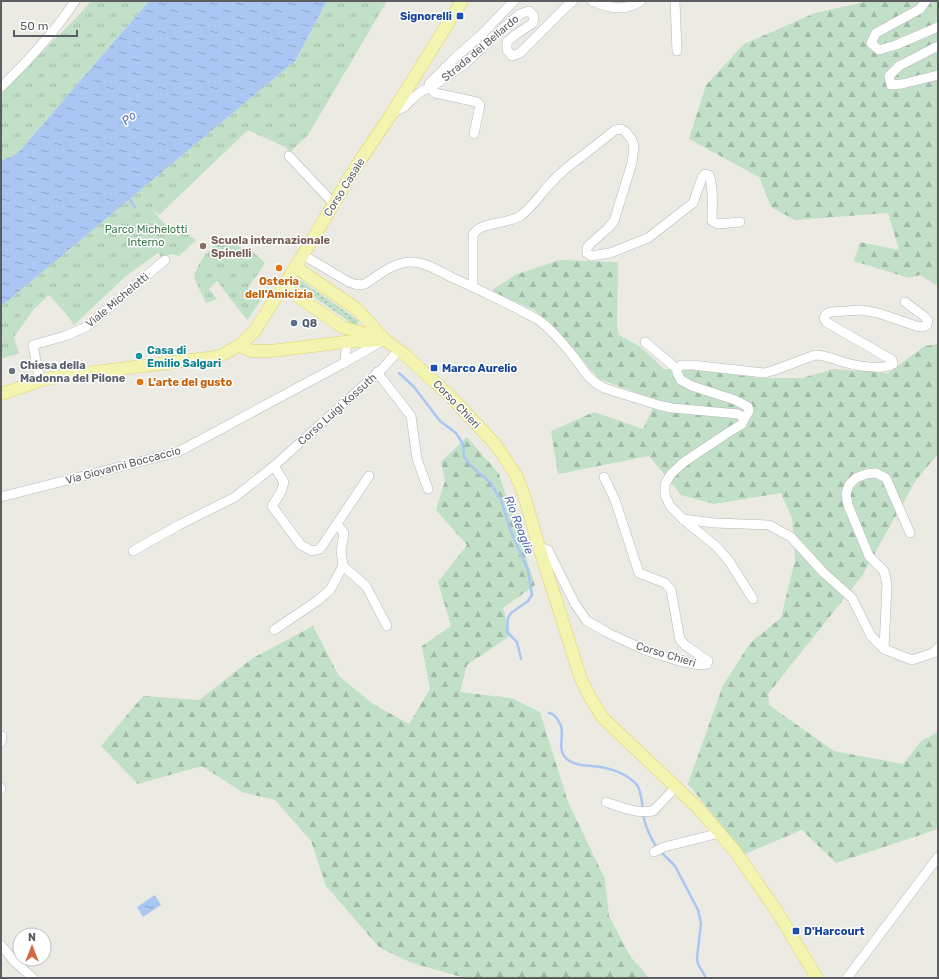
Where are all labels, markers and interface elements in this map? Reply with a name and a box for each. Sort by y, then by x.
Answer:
place label: Signorelli [400,10,452,23]
marker: Signorelli [455,11,465,21]
scale bar [14,12,77,38]
street label: Strada del Bellardo [439,12,521,84]
text: 50 m [20,19,48,33]
water label: Po [119,108,139,128]
street label: Corso Casale [321,156,368,219]
park label: Parco Michelotti Interno [105,223,187,249]
place label: Scuola internazionale Spinelli [211,234,331,260]
marker: Scuola internazionale Spinelli [198,241,208,251]
marker: Osteria dell'Amicizia [274,263,284,273]
street label: Viale Michelotti [83,270,151,330]
place label: Osteria dell'Amicizia [245,275,313,301]
place label: Q8 [302,317,317,330]
marker: Q8 [289,318,299,328]
place label: Casa di Emilio Salgari [147,344,221,370]
marker: Casa di Emilio Salgari [134,351,144,361]
place label: Chiesa della Madonna del Pilone [20,359,126,385]
place label: Marco Aurelio [442,362,517,375]
marker: Marco Aurelio [429,363,439,373]
marker: Chiesa della Madonna del Pilone [7,366,17,376]
street label: Corso Luigi Kossuth [295,371,379,448]
place label: L'arte del gusto [148,376,232,389]
marker: L'arte del gusto [135,377,145,387]
street label: Corso Chieri [430,377,483,431]
street label: Via Giovanni Boccaccio [64,444,182,487]
water label: Rio Reaglie [501,494,537,557]
street label: Corso Chieri [634,639,697,670]
place label: D'Harcourt [804,925,865,938]
marker: D'Harcourt [791,926,801,936]
north arrow [12,927,52,967]
text: N [28,931,36,944]

